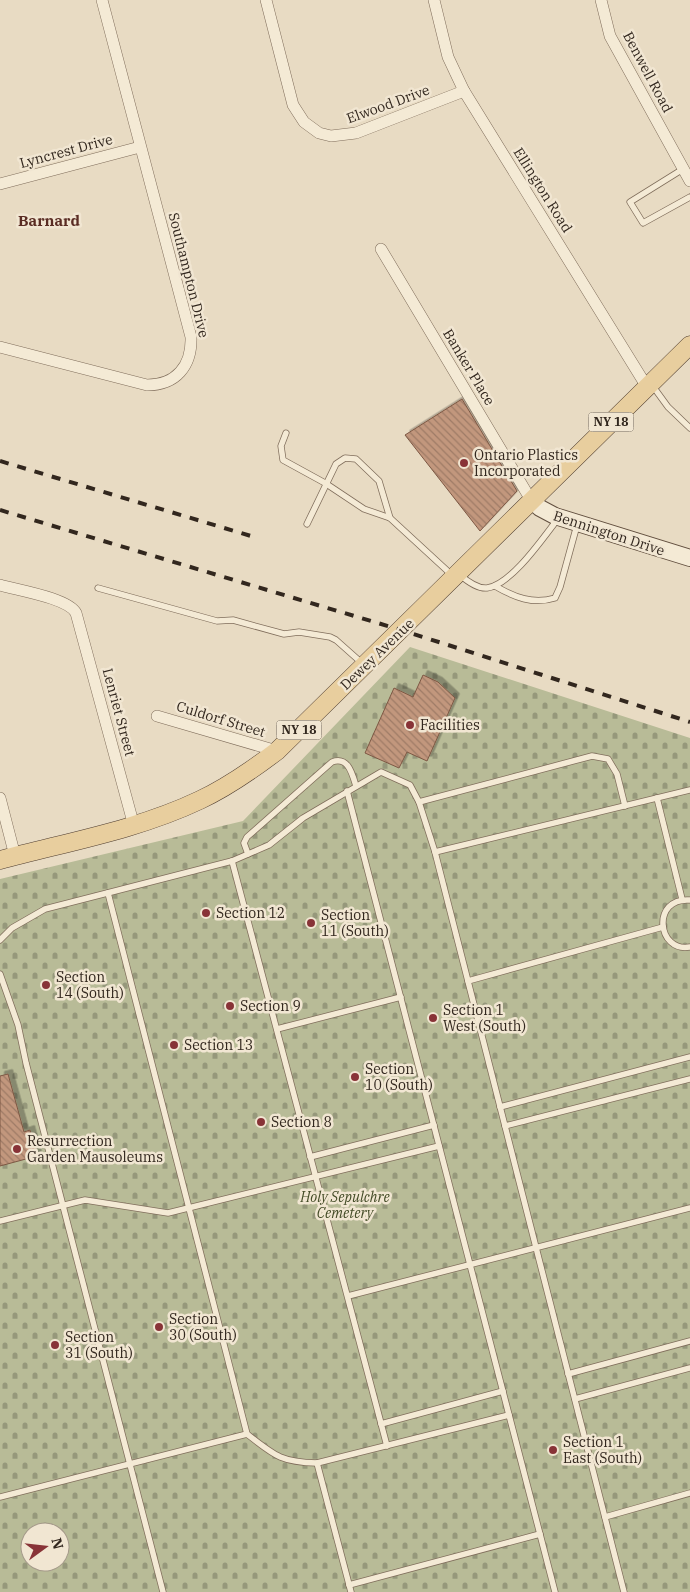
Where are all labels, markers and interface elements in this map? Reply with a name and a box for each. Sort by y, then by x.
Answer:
street label: Benwell Road [619,28,677,116]
street label: Elwood Drive [344,81,432,127]
street label: Lyncrest Drive [18,130,114,172]
street label: Ellington Road [510,144,577,236]
district label: Barnard [18,211,80,230]
street label: Southampton Drive [165,211,213,339]
street label: Banker Place [439,325,499,409]
road number: NY 18 [588,412,634,432]
place label: Ontario Plastics Incorporated [474,446,578,480]
marker: Ontario Plastics Incorporated [458,457,470,469]
street label: Bennington Drive [551,506,667,560]
street label: Dewey Avenue [336,614,418,694]
street label: Lenriet Street [99,666,139,758]
street label: Culdorf Street [174,697,268,741]
place label: Facilities [420,716,480,734]
marker: Facilities [404,719,416,731]
road number: NY 18 [276,720,322,740]
place label: Section 12 [216,904,285,922]
place label: Section 11 (South) [321,906,389,940]
marker: Section 12 [200,907,212,919]
marker: Section 11 (South) [305,917,317,929]
place label: Section 14 (South) [56,968,124,1002]
marker: Section 14 (South) [40,979,52,991]
place label: Section 9 [240,997,301,1015]
marker: Section 9 [224,1000,236,1012]
place label: Section 1 West (South) [443,1001,526,1035]
marker: Section 1 West (South) [427,1012,439,1024]
place label: Section 13 [184,1036,253,1054]
marker: Section 13 [168,1039,180,1051]
place label: Section 10 (South) [365,1060,433,1094]
marker: Section 10 (South) [349,1071,361,1083]
place label: Section 8 [271,1113,332,1131]
marker: Section 8 [255,1116,267,1128]
place label: Resurrection Garden Mausoleums [27,1132,163,1166]
marker: Resurrection Garden Mausoleums [11,1143,23,1155]
park label: Holy Sepulchre Cemetery [299,1188,391,1222]
place label: Section 30 (South) [169,1310,237,1344]
marker: Section 30 (South) [153,1321,165,1333]
place label: Section 31 (South) [65,1328,133,1362]
marker: Section 31 (South) [49,1339,61,1351]
place label: Section 1 East (South) [563,1433,642,1467]
marker: Section 1 East (South) [547,1444,559,1456]
north arrow [20,1522,70,1572]
text: N [47,1536,68,1551]

